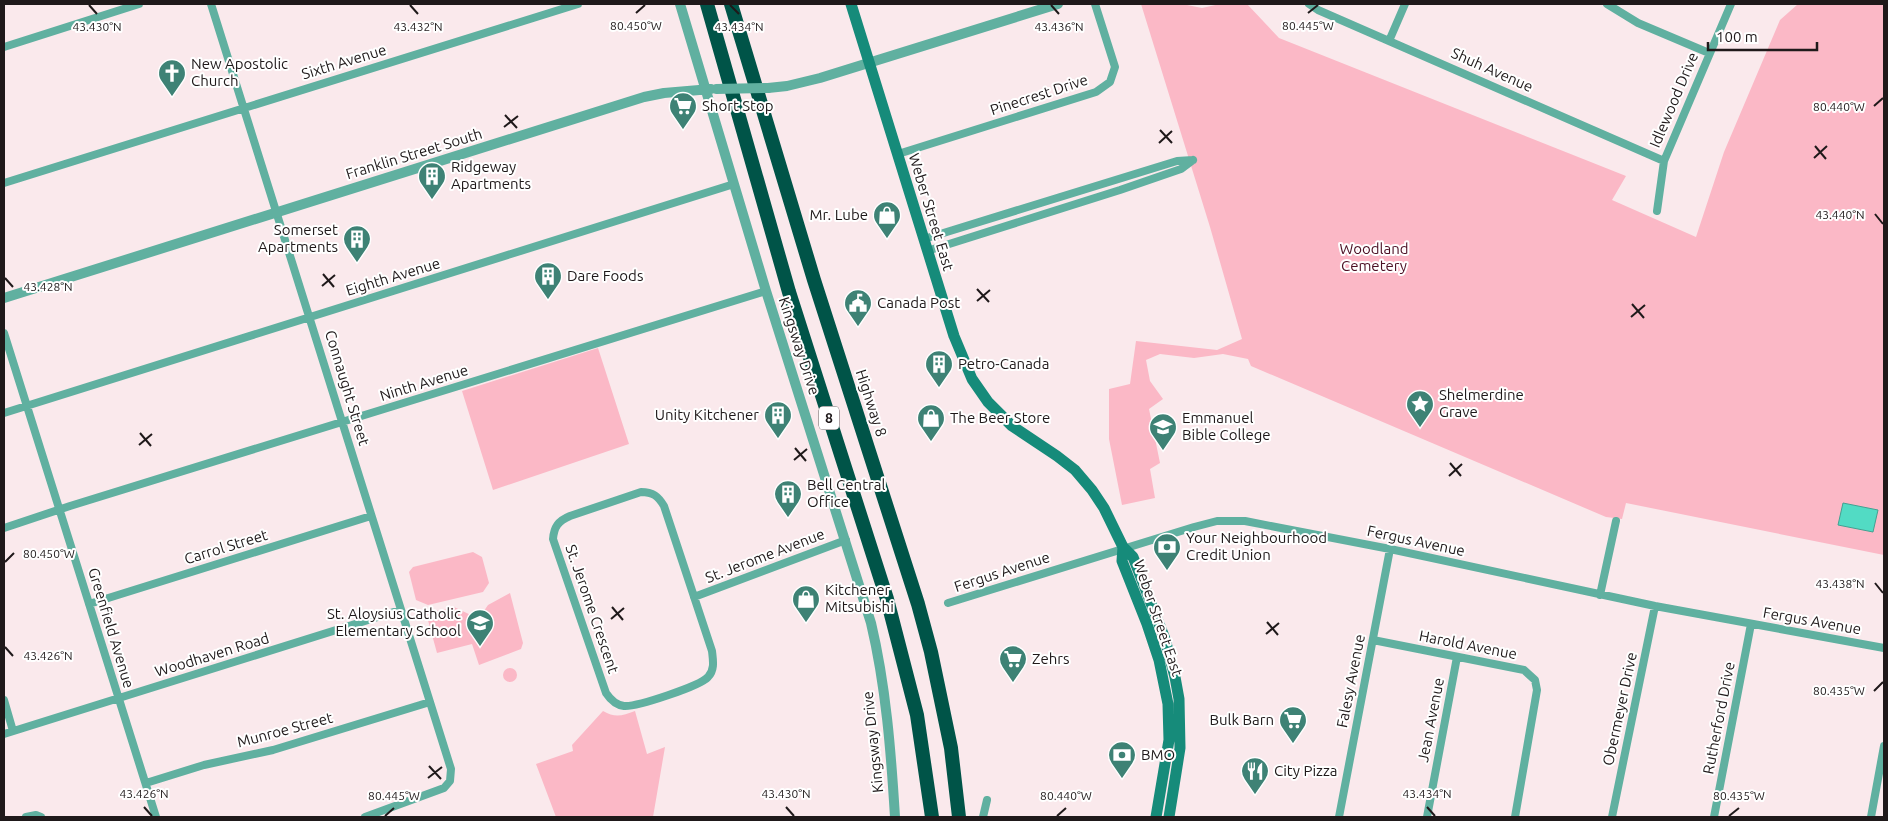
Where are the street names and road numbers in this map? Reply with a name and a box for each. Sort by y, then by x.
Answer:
street label: Sixth Avenue [300,41,388,82]
street label: Shuh Avenue [1449,44,1536,95]
street label: Idlewood Drive [1646,50,1701,150]
street label: Pinecrest Drive [988,71,1090,118]
street label: Franklin Street South [344,125,484,182]
street label: Weber Street East [906,151,957,273]
street label: Eighth Avenue [344,254,442,299]
street label: Kingsway Drive [776,295,823,397]
street label: Connaught Street [322,328,373,448]
street label: Ninth Avenue [378,361,470,404]
street label: Highway 8 [853,367,890,439]
road number: 8 [819,406,839,429]
street label: Fergus Avenue [1366,522,1467,559]
street label: St. Jerome Avenue [703,525,827,586]
street label: Carrol Street [182,526,270,567]
street label: St. Jerome Crescent [562,542,623,676]
street label: Fergus Avenue [952,548,1052,595]
street label: Weber Street East [1131,557,1186,678]
street label: Greenfield Avenue [85,566,138,690]
street label: Fergus Avenue [1762,603,1863,638]
street label: Harold Avenue [1418,627,1518,662]
street label: Woodhaven Road [153,629,271,680]
street label: Falesy Avenue [1333,633,1368,729]
street label: Obermeyer Drive [1599,651,1640,767]
street label: Rutherford Drive [1699,660,1738,776]
street label: Jean Avenue [1414,676,1447,764]
street label: Kingsway Drive [859,690,886,794]
street label: Munroe Street [235,709,335,750]

